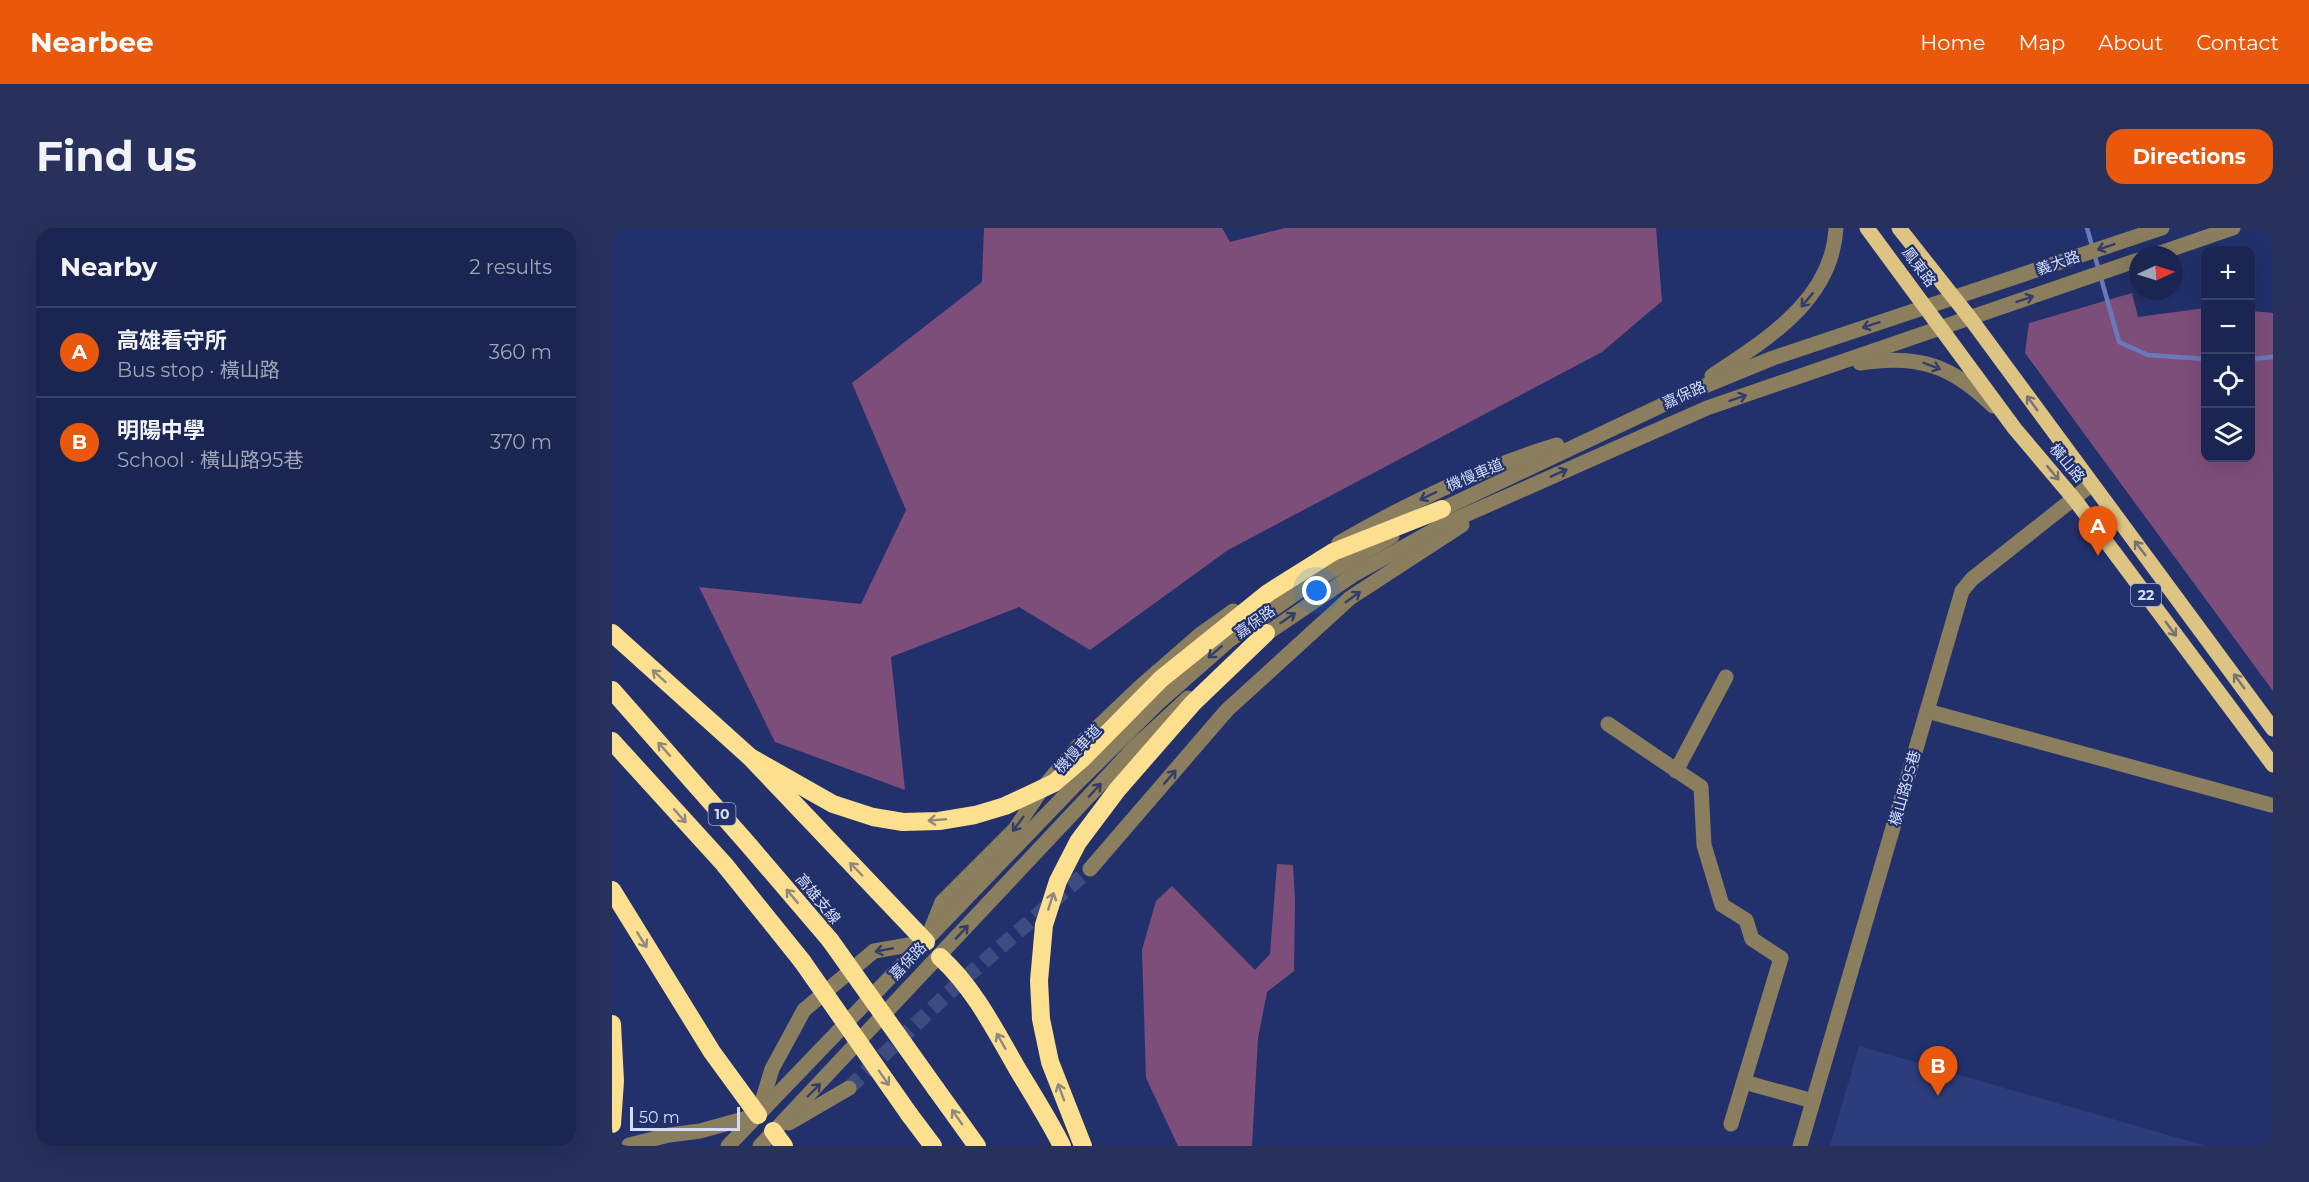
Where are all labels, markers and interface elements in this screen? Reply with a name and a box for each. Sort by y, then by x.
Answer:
text: Nearbee [30,25,154,59]
text: Home [1920,30,1985,55]
text: Map [2018,30,2065,55]
text: About [2098,30,2163,55]
text: Contact [2196,30,2279,55]
button: Directions [2106,129,2273,184]
text: Find us [36,130,197,182]
one-way arrow [2097,242,2116,253]
street label: 鳳東路 [1898,243,1941,290]
street label: 義大路 [2033,246,2082,279]
north arrow [2129,246,2183,300]
map controls [2201,246,2255,462]
button: + [2201,246,2255,300]
text: Nearby [60,251,157,283]
text: 2 results [469,255,552,279]
one-way arrow [1800,292,1813,308]
one-way arrow [2015,293,2034,304]
button: − [2201,300,2255,354]
one-way arrow [1862,321,1881,332]
text: 高雄看守所 [117,327,227,354]
text: A [72,340,87,364]
text: 360 m [489,340,552,364]
button: locate [2201,354,2255,408]
text: Bus stop · 橫山路 [117,358,280,382]
one-way arrow [1922,361,1941,372]
street label: 嘉保路 [1659,377,1708,412]
one-way arrow [1728,391,1747,402]
one-way arrow [2026,396,2038,412]
button: layers [2201,408,2255,462]
text: 明陽中學 [117,417,205,444]
text: B [72,430,87,454]
text: 370 m [490,430,552,454]
street label: 橫山路 [2046,439,2089,486]
text: School · 橫山路95巷 [117,448,303,472]
street label: 機慢車道 [1443,454,1506,495]
one-way arrow [2046,465,2059,481]
one-way arrow [1549,467,1567,479]
one-way arrow [1419,490,1437,502]
pin: A [2078,506,2118,556]
one-way arrow [2133,541,2146,557]
your location [1302,576,1331,605]
road number: 22 [2131,584,2161,606]
one-way arrow [1345,590,1361,603]
street label: 嘉保路 [1231,601,1279,642]
one-way arrow [1279,612,1296,625]
one-way arrow [2164,620,2177,636]
one-way arrow [1208,645,1223,659]
one-way arrow [652,669,667,683]
one-way arrow [2232,674,2245,690]
street label: 機慢車道 [1050,720,1105,777]
one-way arrow [657,741,671,756]
street label: 橫山路95巷 [1885,748,1924,828]
one-way arrow [1163,770,1177,785]
one-way arrow [1088,782,1103,797]
road number: 10 [708,803,736,825]
one-way arrow [673,808,687,823]
one-way arrow [927,815,947,826]
one-way arrow [1012,815,1024,831]
one-way arrow [849,862,864,877]
street label: 高雄支線 [792,870,845,928]
one-way arrow [785,889,799,904]
one-way arrow [1047,892,1058,911]
one-way arrow [955,925,970,940]
one-way arrow [637,931,649,948]
street label: 嘉保路 [885,938,930,983]
one-way arrow [875,945,894,956]
one-way arrow [995,1032,1007,1049]
pin: B [1918,1046,1958,1096]
one-way arrow [878,1070,890,1086]
one-way arrow [807,1082,822,1097]
one-way arrow [1055,1083,1066,1102]
scale bar [630,1104,740,1132]
text: 50 m [639,1108,680,1127]
one-way arrow [951,1110,963,1126]

